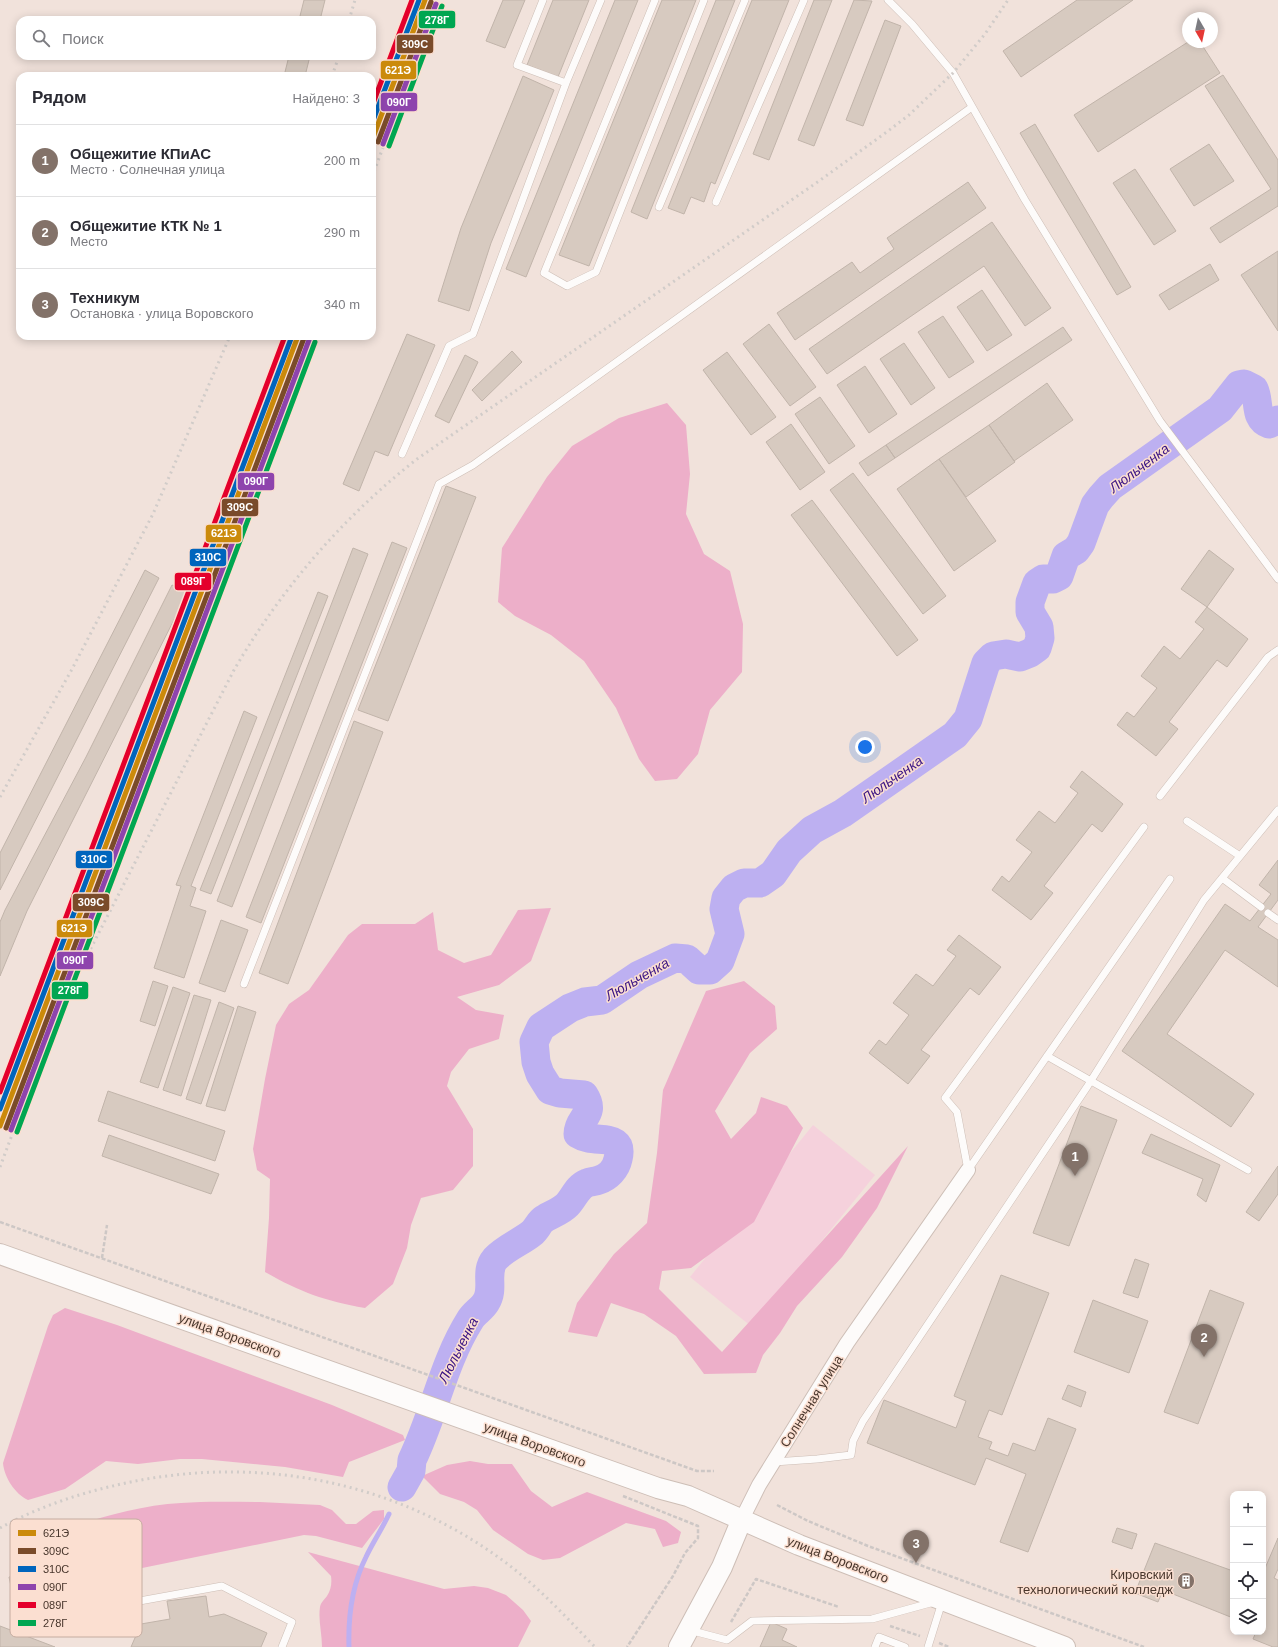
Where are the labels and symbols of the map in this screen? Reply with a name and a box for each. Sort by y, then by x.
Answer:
line badge: 278Г [418,10,456,29]
north arrow [1182,12,1218,48]
text: 278Г [425,14,450,26]
line badge: 309С [396,34,434,54]
text: 309С [402,38,428,50]
line badge: 621Э [380,60,417,80]
text: 621Э [385,64,411,76]
line badge: 090Г [380,92,418,112]
text: 090Г [387,96,412,108]
water label: Люльченка [1105,440,1172,496]
line badge: 090Г [237,472,275,491]
text: 090Г [244,475,269,487]
line badge: 309С [221,498,259,517]
text: 309С [227,501,253,513]
line badge: 621Э [205,524,242,543]
text: 621Э [211,527,237,539]
line badge: 310С [189,548,227,567]
text: 310С [195,551,221,563]
line badge: 089Г [174,572,212,591]
text: 089Г [181,575,206,587]
your location [855,737,875,757]
water label: Люльченка [858,752,926,806]
line badge: 310С [75,850,113,869]
text: 310С [81,853,107,865]
line badge: 309С [72,893,110,912]
text: 309С [78,896,104,908]
line badge: 621Э [56,919,93,938]
text: 621Э [61,922,87,934]
line badge: 090Г [56,951,94,970]
text: 090Г [63,954,88,966]
water label: Люльченка [601,954,672,1004]
line badge: 278Г [51,981,89,1000]
text: 278Г [58,984,83,996]
pin: 1 [1062,1143,1088,1176]
street label: улица Воровского [177,1310,283,1361]
water label: Люльченка [434,1315,481,1386]
pin: 2 [1191,1324,1217,1357]
street label: Солнечная улица [777,1352,846,1450]
street label: улица Воровского [482,1419,588,1470]
legend [10,1519,142,1637]
text: 621Э [43,1527,69,1539]
pin: 3 [903,1530,929,1563]
street label: улица Воровского [785,1533,891,1586]
text: 309С [43,1545,69,1557]
text: 310С [43,1563,69,1575]
place label: Кировский технологический колледж [1017,1567,1173,1597]
building icon: Кировский технологический колледж [1176,1571,1196,1591]
text: 090Г [43,1581,67,1593]
text: 089Г [43,1599,67,1611]
text: 278Г [43,1617,67,1629]

